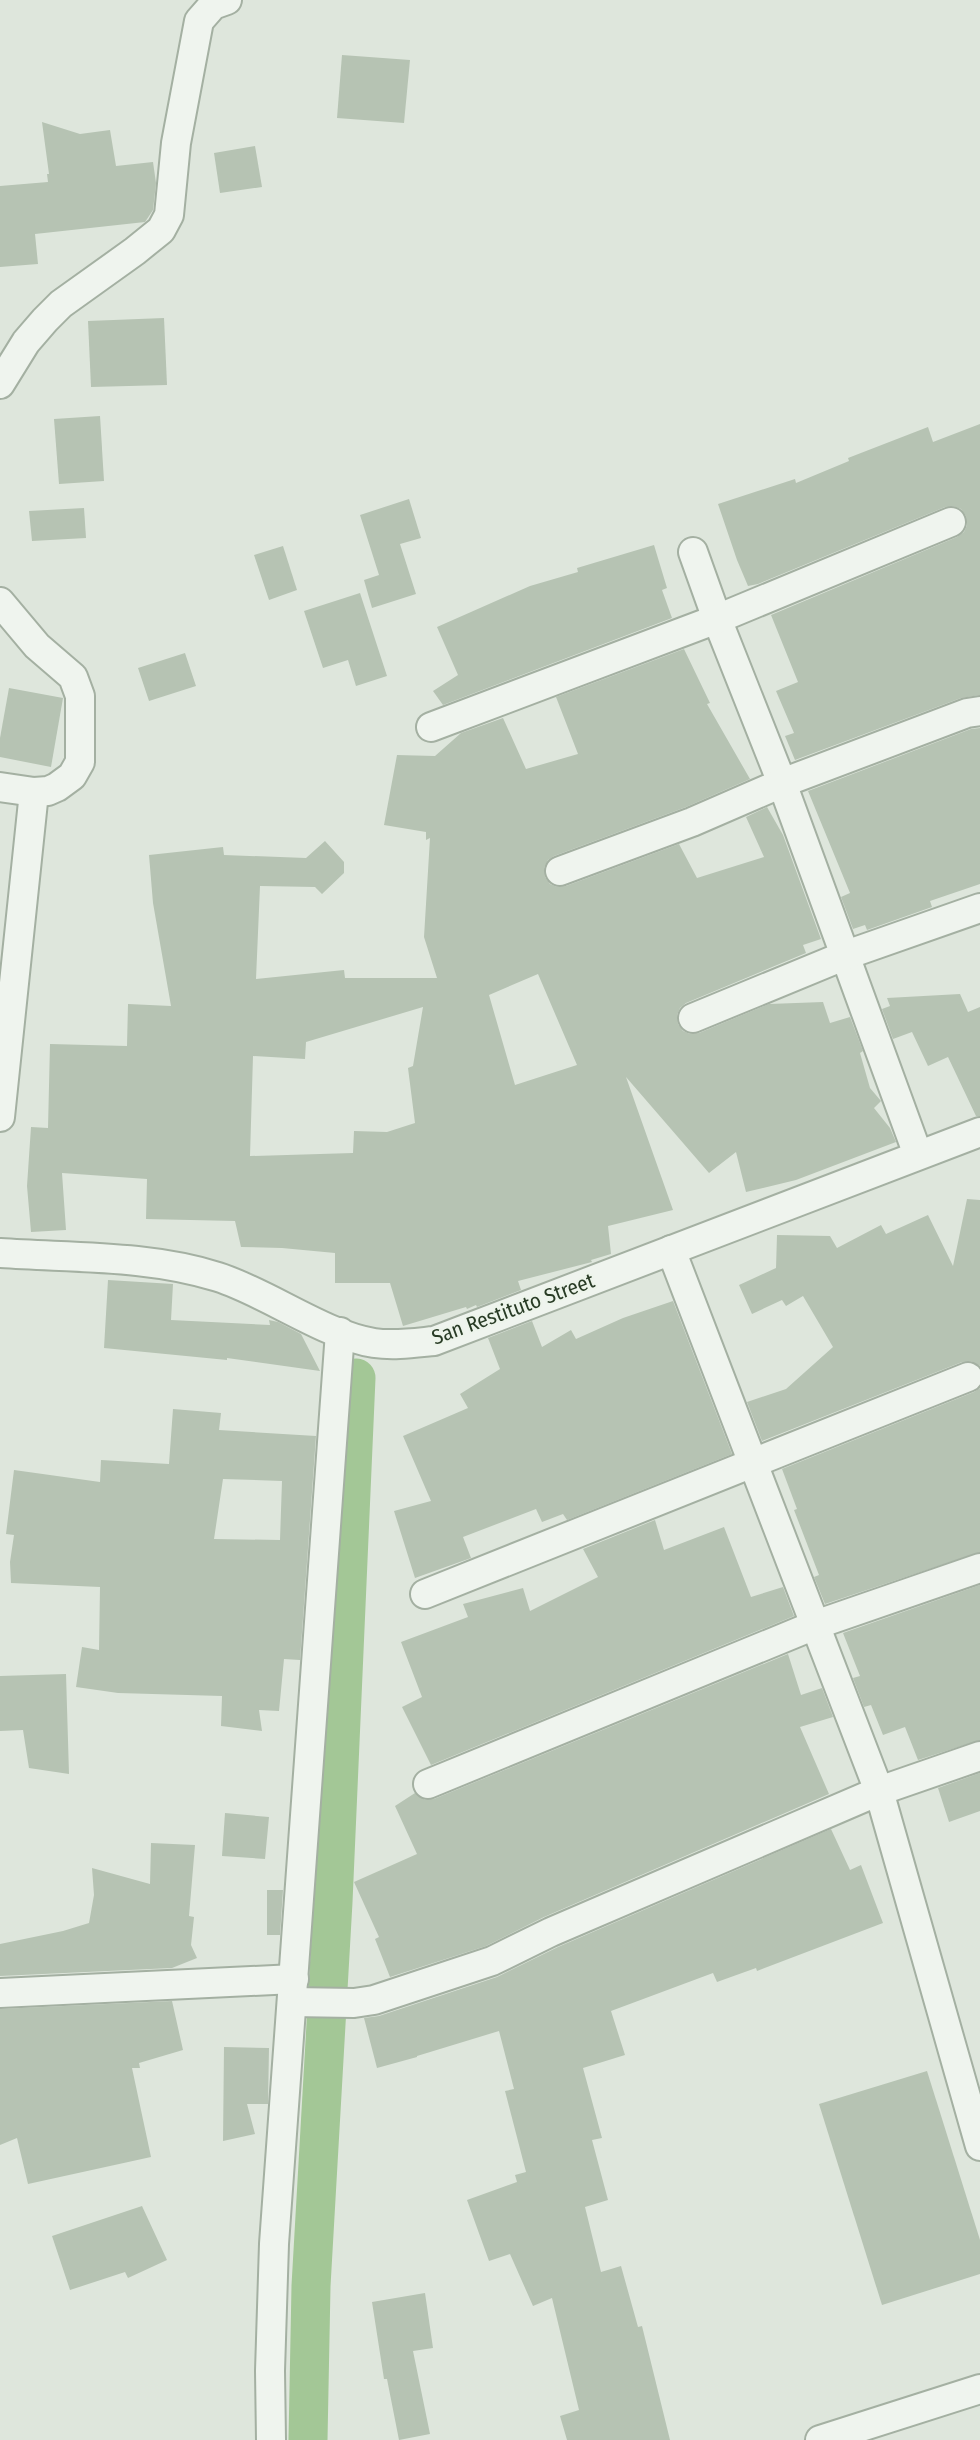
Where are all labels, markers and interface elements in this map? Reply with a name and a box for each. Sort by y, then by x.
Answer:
street label: San Restituto Street [428,1267,598,1351]

